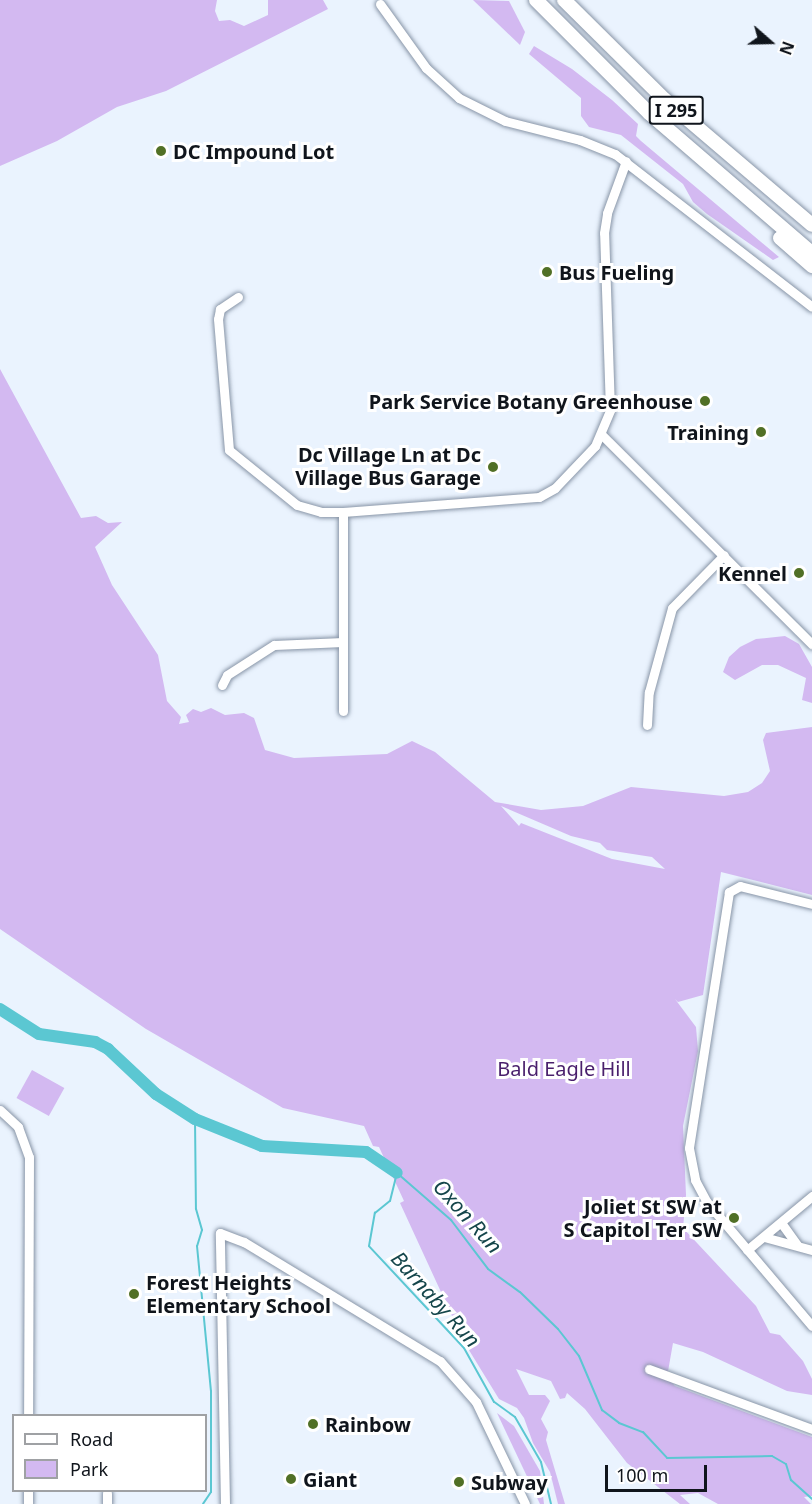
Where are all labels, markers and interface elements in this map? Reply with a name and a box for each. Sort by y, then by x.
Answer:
north arrow [740,12,800,72]
text: N [774,38,799,58]
road number: I 295 [648,95,704,125]
place label: DC Impound Lot [173,139,334,163]
marker: DC Impound Lot [154,144,168,158]
place label: Bus Fueling [559,260,674,284]
marker: Bus Fueling [540,265,554,279]
place label: Park Service Botany Greenhouse [369,389,693,413]
marker: Park Service Botany Greenhouse [698,394,712,408]
place label: Training [667,420,749,444]
marker: Training [754,425,768,439]
place label: Dc Village Ln at Dc Village Bus Garage [295,443,481,490]
marker: Dc Village Ln at Dc Village Bus Garage [486,460,500,474]
place label: Kennel [718,561,787,585]
marker: Kennel [792,566,806,580]
park label: Bald Eagle Hill [497,1056,631,1080]
water label: Oxon Run [428,1174,508,1258]
place label: Joliet St SW at S Capitol Ter SW [563,1194,722,1241]
marker: Joliet St SW at S Capitol Ter SW [727,1211,741,1225]
water label: Barnaby Run [386,1246,486,1352]
place label: Forest Heights Elementary School [146,1270,331,1317]
marker: Forest Heights Elementary School [127,1287,141,1301]
place label: Rainbow [325,1412,411,1436]
legend [12,1414,207,1492]
marker: Rainbow [306,1417,320,1431]
text: Road [70,1427,113,1451]
scale bar [608,1453,710,1491]
text: Park [70,1457,108,1481]
text: 100 m [616,1463,668,1487]
place label: Giant [303,1467,357,1491]
place label: Subway [471,1470,548,1494]
marker: Giant [284,1472,298,1486]
marker: Subway [452,1475,466,1489]

